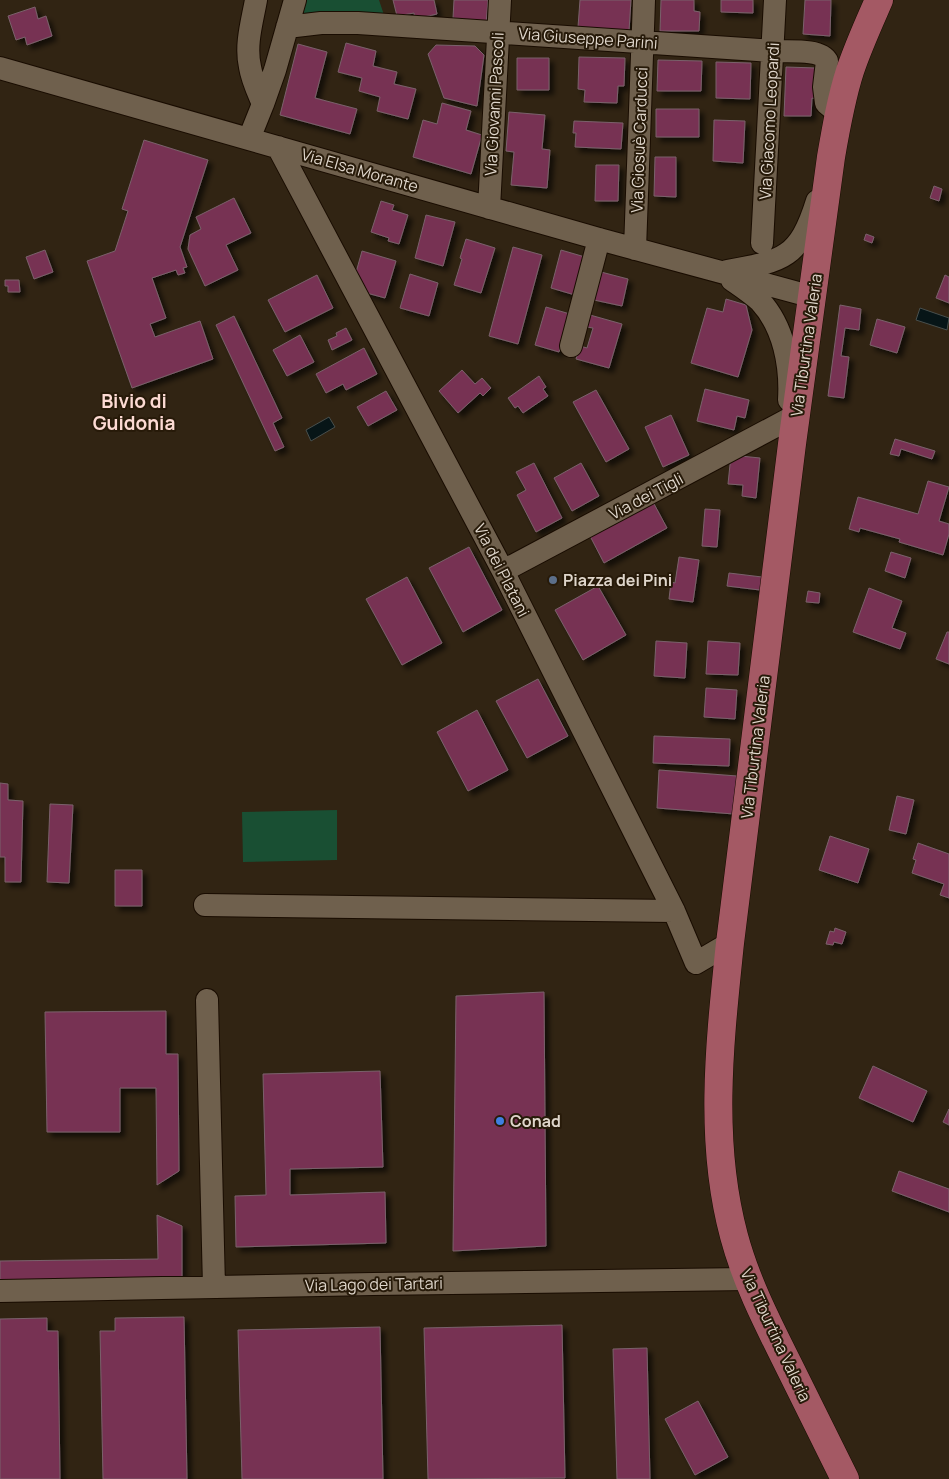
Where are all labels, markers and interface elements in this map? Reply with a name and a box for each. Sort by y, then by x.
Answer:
street label: Via Giuseppe Parini [518,22,658,54]
street label: Via Giovanni Pascoli [479,32,509,176]
street label: Via Giacomo Leopardi [754,42,784,200]
street label: Via Giosuè Carducci [625,67,653,213]
street label: Via Elsa Morante [299,143,421,197]
street label: Via Tiburtina Valeria [785,272,827,418]
district label: Bivio di Guidonia [93,388,175,436]
street label: Via dei Tigli [605,467,687,525]
street label: Via dei Platani [469,520,535,620]
place label: Piazza dei Pini [563,569,672,591]
marker: Piazza dei Pini [547,574,559,586]
street label: Via Tiburtina Valeria [735,674,775,820]
place label: Conad [510,1110,561,1132]
marker: Conad [494,1115,506,1127]
street label: Via Tiburtina Valeria [736,1265,816,1405]
street label: Via Lago dei Tartari [305,1272,443,1296]

